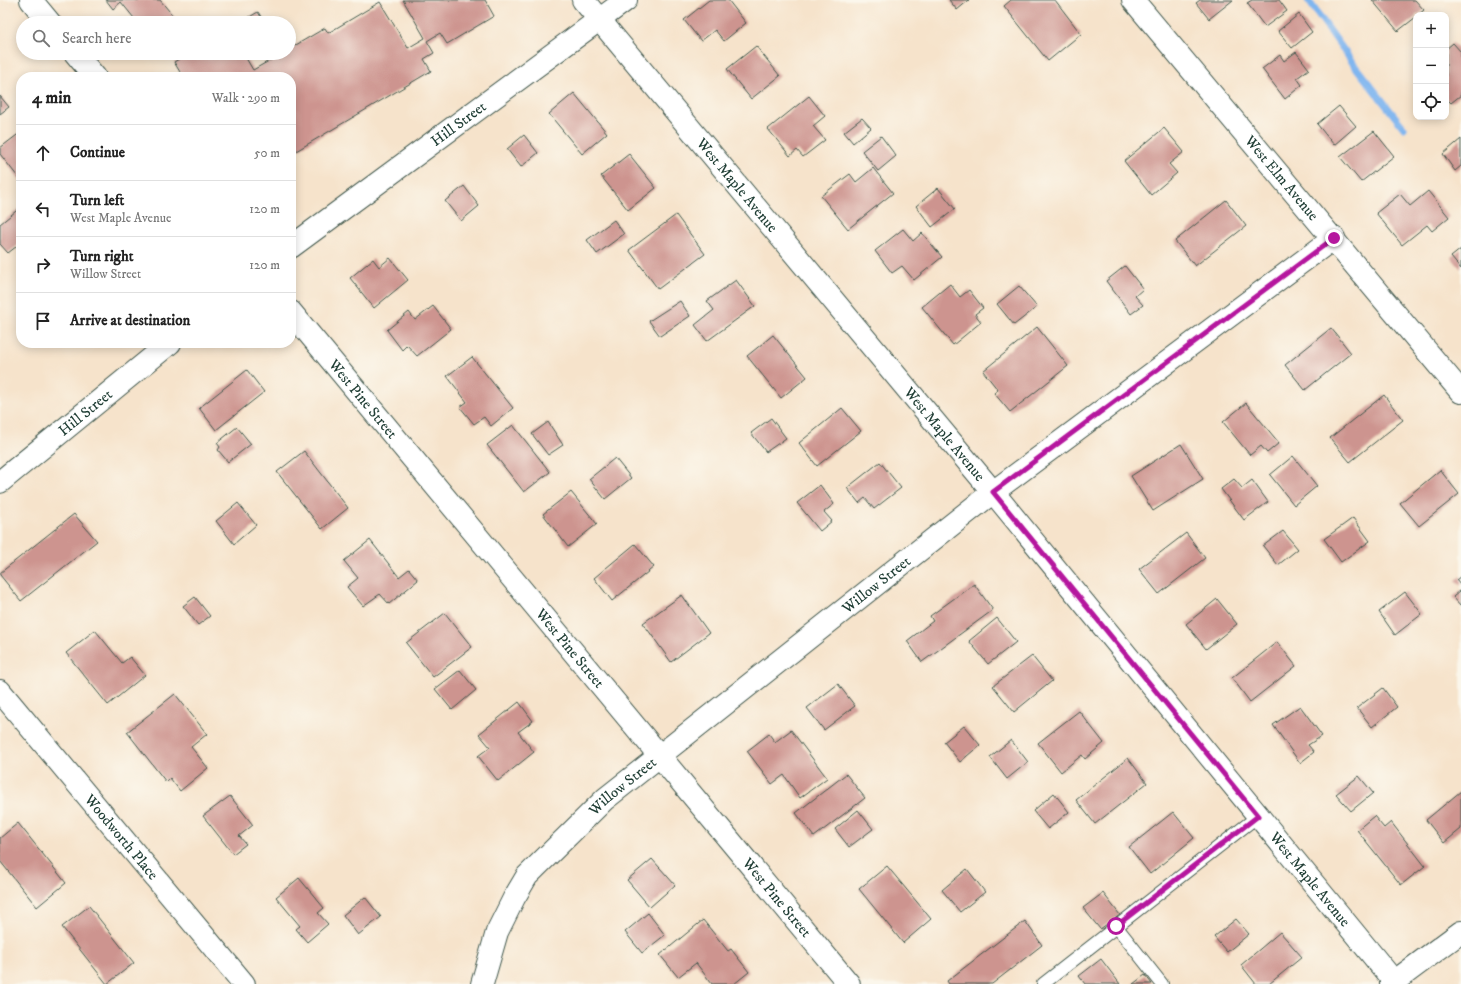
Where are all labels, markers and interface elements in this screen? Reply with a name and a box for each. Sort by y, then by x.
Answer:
map controls [1413,12,1449,120]
button: + [1413,12,1449,48]
search box [16,16,296,60]
icon: search [30,27,52,49]
text: Search here [62,29,131,48]
button: − [1413,48,1449,84]
button: locate [1413,84,1449,120]
text: 4 min [32,87,71,109]
text: Walk · 290 m [212,90,280,106]
street label: Hill Street [427,97,490,151]
street label: West Elm Avenue [1240,131,1323,225]
street label: West Maple Avenue [691,134,782,237]
icon: ahead [32,142,54,164]
text: Continue [70,143,125,162]
text: 50 m [254,145,280,161]
text: Turn left [70,191,124,210]
icon: left [32,198,54,220]
text: 120 m [249,201,280,217]
text: West Maple Avenue [70,210,171,226]
route end [1325,229,1343,247]
text: Turn right [70,247,133,266]
icon: right [32,254,54,276]
text: 120 m [249,257,280,273]
text: Willow Street [70,266,141,282]
icon: arrive [32,310,54,332]
text: Arrive at destination [70,311,190,330]
street label: West Pine Street [324,355,401,443]
street label: West Maple Avenue [899,383,989,485]
street label: Hill Street [55,385,117,440]
street label: Willow Street [838,552,915,618]
street label: West Pine Street [531,604,608,692]
street label: Willow Street [584,753,661,820]
street label: Woodworth Place [79,790,162,884]
street label: West Maple Avenue [1265,827,1354,931]
street label: West Pine Street [738,853,815,942]
route start [1107,917,1125,935]

